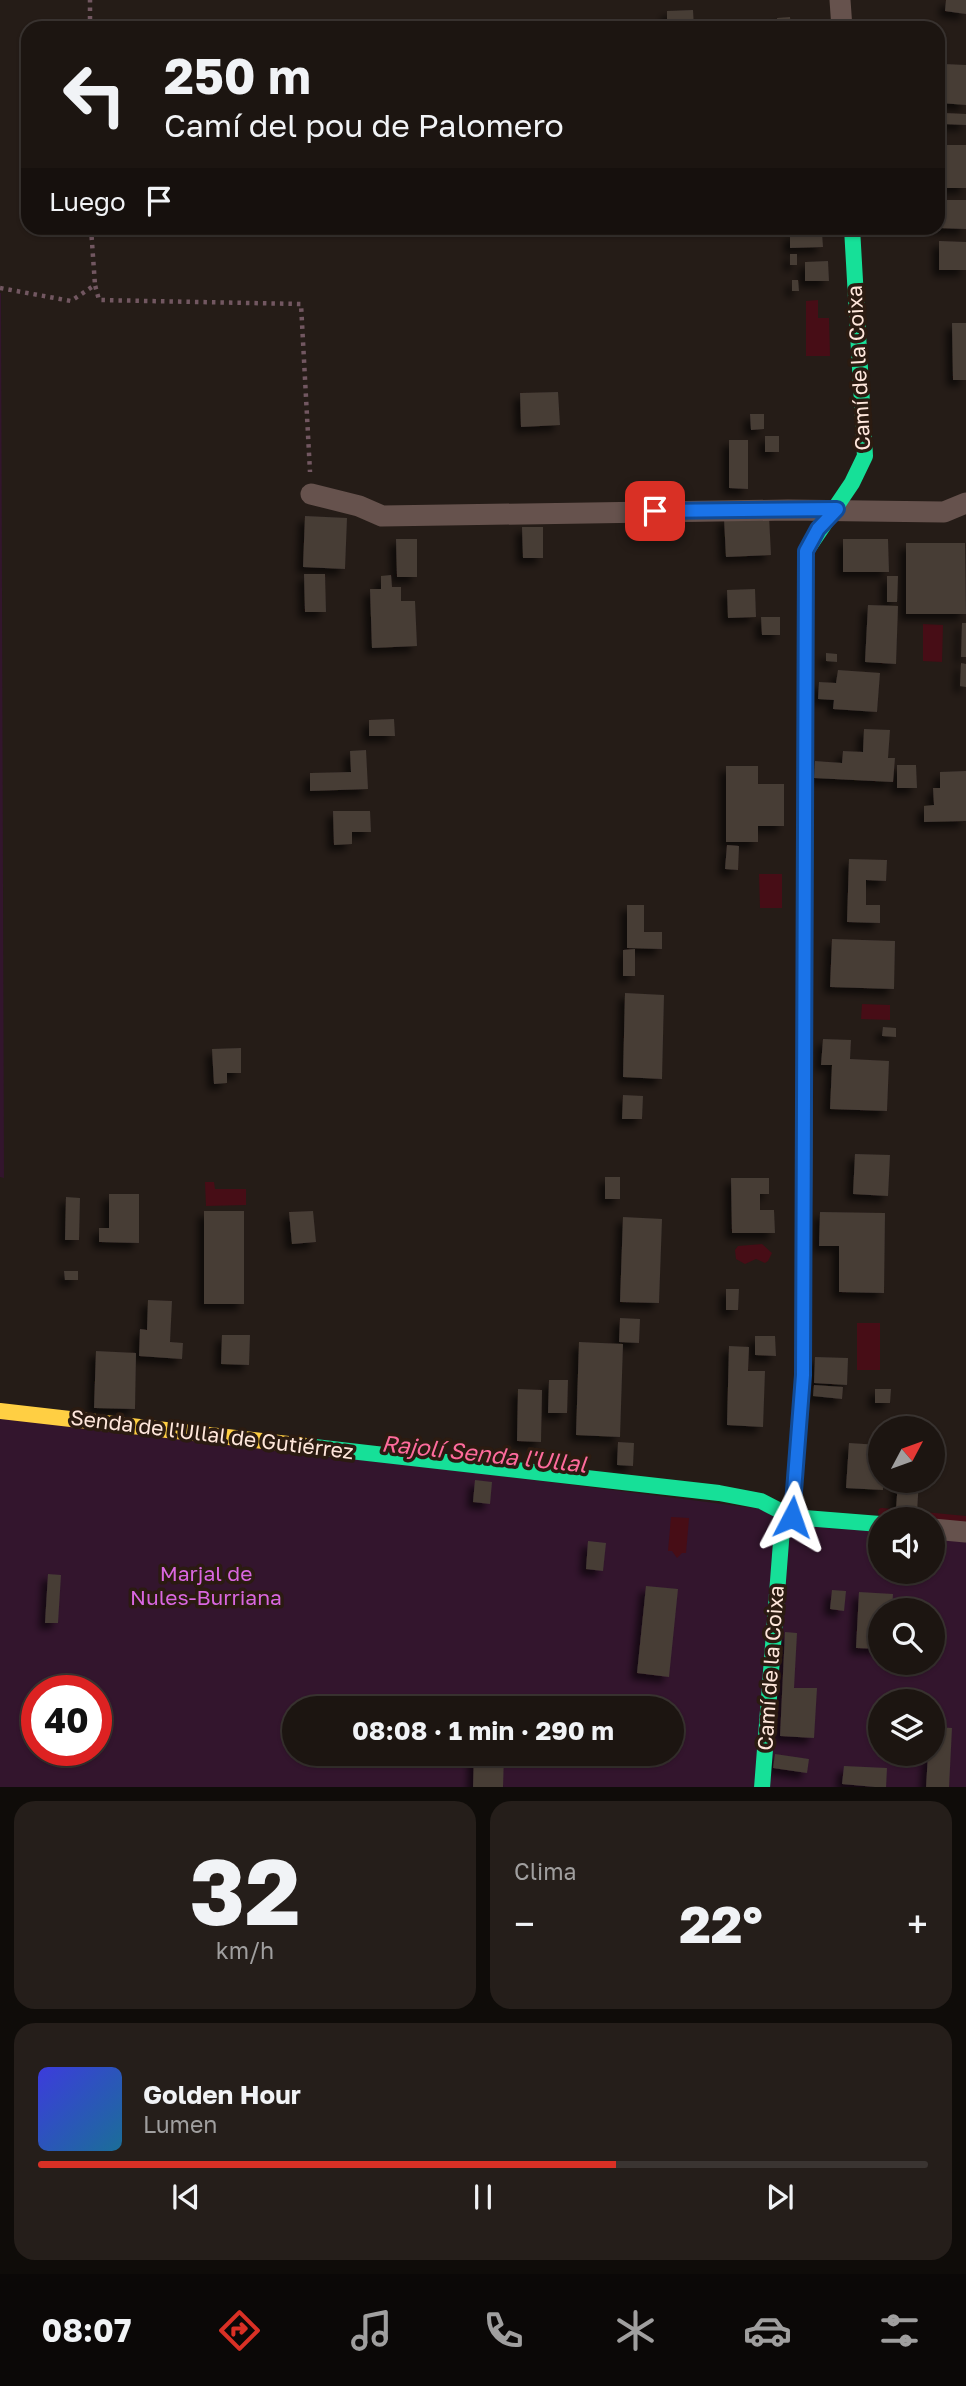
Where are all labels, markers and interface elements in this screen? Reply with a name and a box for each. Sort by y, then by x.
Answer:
text: 250 m [164,46,311,105]
icon: left [49,49,140,140]
text: Camí del pou de Palomero [164,106,564,144]
icon: arrive [140,182,178,220]
text: Luego [49,186,126,217]
street label: Camí de la Coixa [841,285,875,451]
pin [625,481,685,541]
icon: arrive [636,492,674,530]
street label: Senda de l'Ullal de Gutiérrez [69,1404,355,1464]
north arrow [868,1416,945,1493]
map controls [868,1416,945,1766]
water label: Rajolí Senda l'Ullal [380,1428,590,1478]
position arrow [755,1480,829,1554]
button: sound [868,1507,945,1584]
park label: Marjal de Nules-Burriana [130,1560,282,1610]
street label: Camí de la Coixa [751,1584,789,1751]
button: search [868,1598,945,1675]
speed limit sign: 40 [21,1675,112,1766]
button: layers [868,1689,945,1766]
text: 08:08 · 1 min · 290 m [352,1715,614,1746]
text: 32 [189,1836,301,1945]
text: Clima [514,1857,577,1885]
text: 22° [679,1892,763,1954]
text: − [514,1901,535,1946]
text: + [907,1901,928,1946]
text: km/h [216,1936,274,1964]
text: Golden Hour [143,2079,301,2110]
text: Lumen [143,2110,217,2138]
icon: previous [167,2178,205,2216]
icon: pause [464,2178,502,2216]
icon: next [761,2178,799,2216]
icon: directions [215,2306,264,2355]
icon: music [347,2306,396,2355]
icon: phone [479,2306,528,2355]
icon: climate [611,2306,660,2355]
icon: car [743,2306,792,2355]
icon: filters [875,2306,924,2355]
text: 08:07 [42,2311,131,2349]

